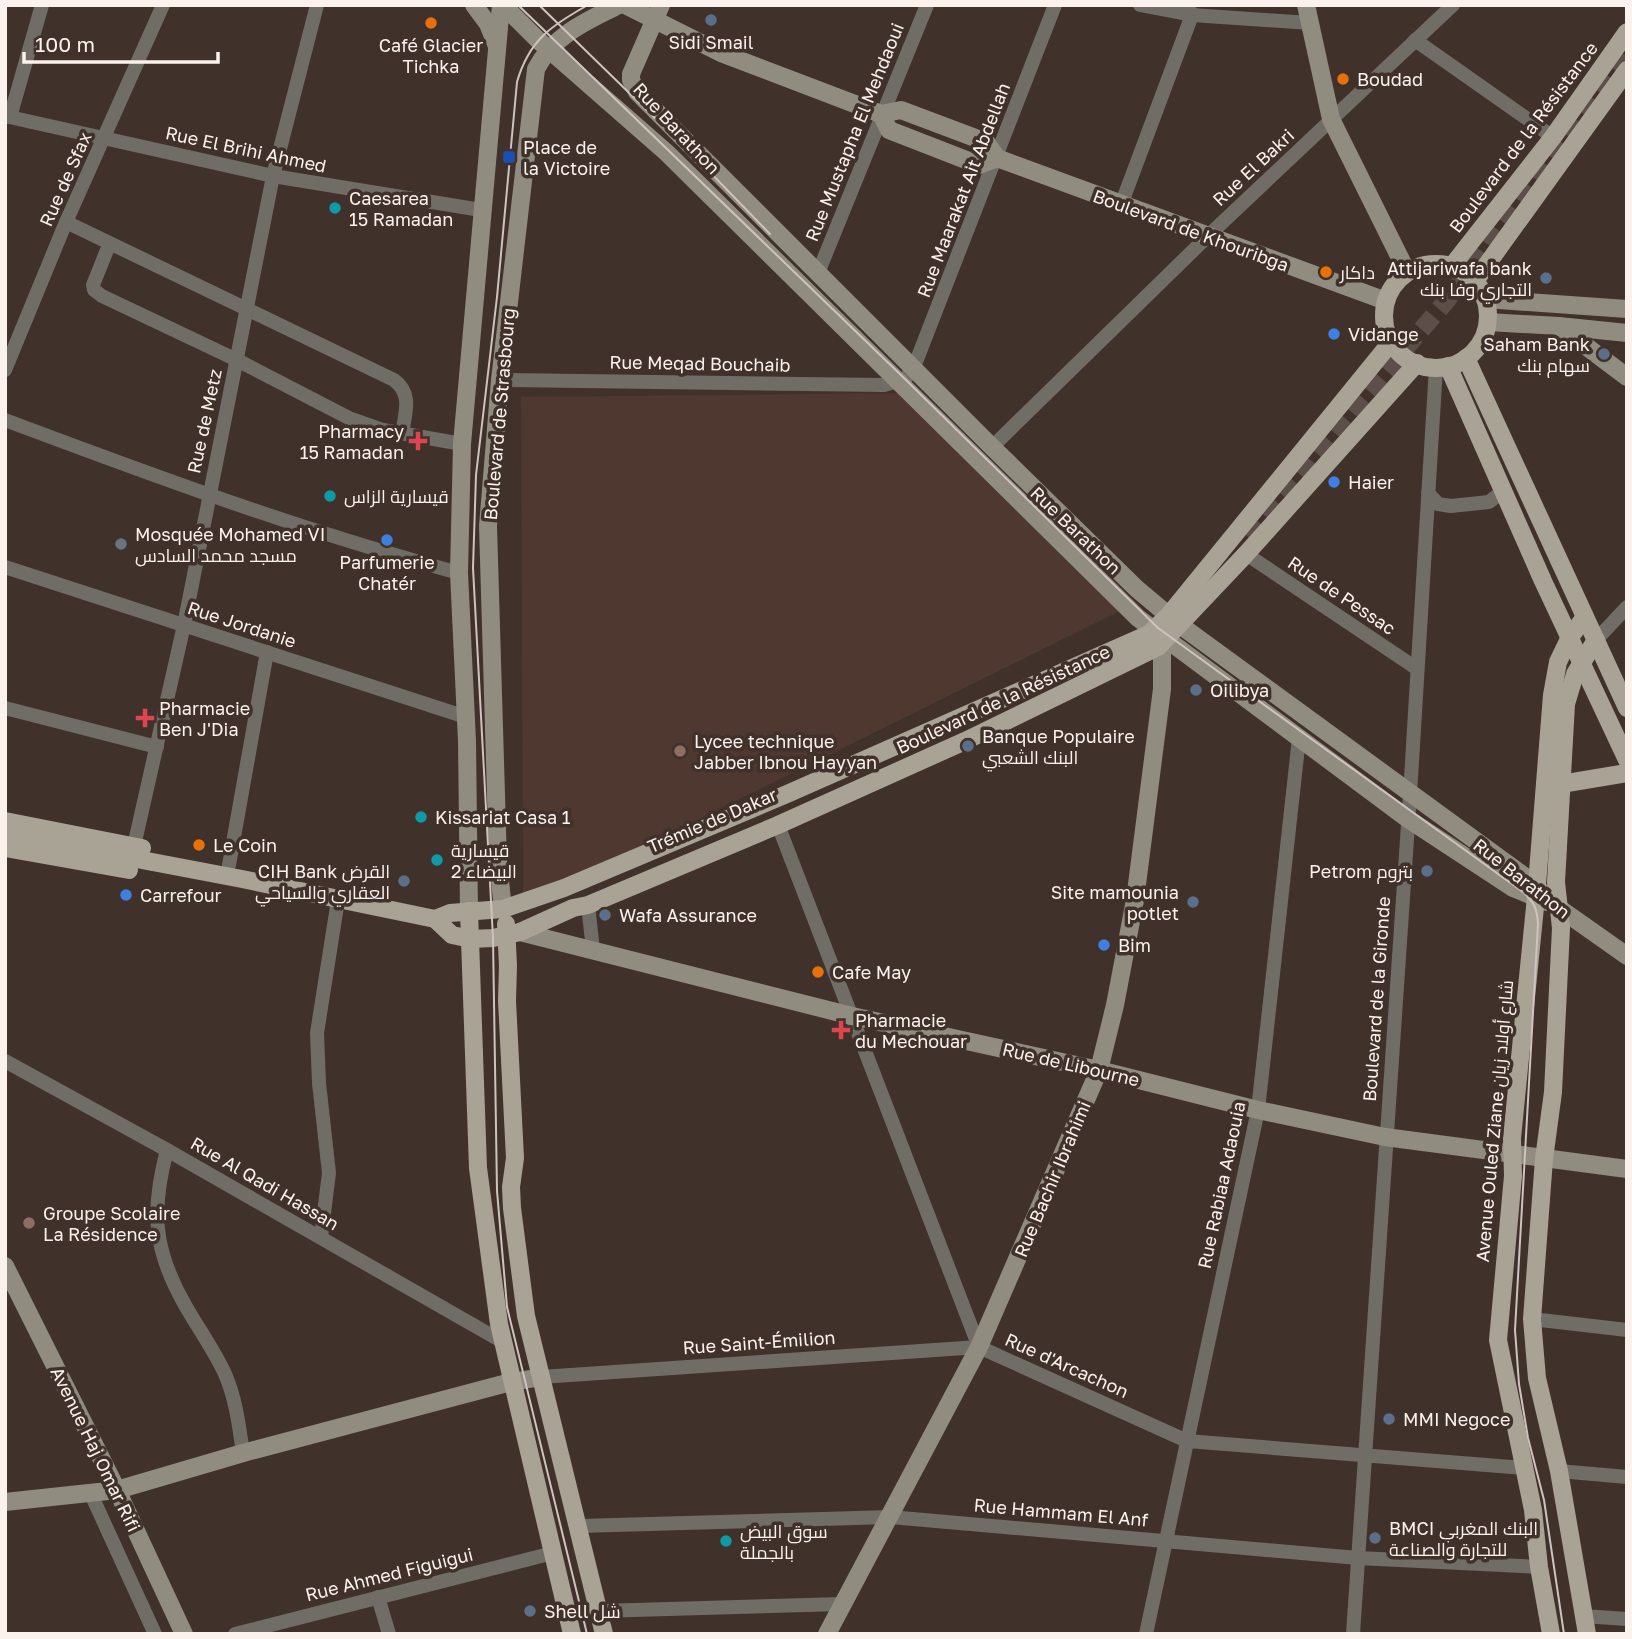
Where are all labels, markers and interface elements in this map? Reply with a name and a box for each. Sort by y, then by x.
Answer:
marker: Sidi Smail [703,12,719,28]
marker: Café Glacier Tichka [423,15,439,31]
street label: Rue Mustapha El Mehdaoui [800,19,908,245]
scale bar [24,21,219,65]
text: 100 m [35,31,95,57]
place label: Sidi Smail [669,31,754,53]
place label: Café Glacier Tichka [379,34,483,77]
street label: Boulevard de la Résistance [1444,37,1602,237]
place label: Boudad [1357,68,1423,90]
marker: Boudad [1335,71,1351,87]
street label: Rue Barathon [629,78,725,178]
street label: Rue Maarakat Ait Abdellah [912,80,1014,300]
street label: Rue El Brihi Ahmed [164,121,328,177]
street label: Rue El Bakri [1208,124,1298,210]
street label: Rue de Sfax [34,128,96,230]
place label: Place de la Victoire [523,136,610,179]
marker: Place de la Victoire [501,149,517,165]
street label: Boulevard de Khouribga [1090,184,1292,276]
place label: Caesarea 15 Ramadan [349,187,453,230]
marker: Caesarea 15 Ramadan [327,200,343,216]
place label: Attijariwafa bank التجاري وفا بنك [1387,257,1532,304]
place label: داكار [1339,261,1375,284]
marker: داكار [1318,264,1334,280]
marker: Attijariwafa bank التجاري وفا بنك [1538,270,1554,286]
street label: Boulevard de Strasbourg [479,307,519,521]
place label: Vidange [1348,323,1419,345]
marker: Vidange [1326,326,1342,342]
place label: Saham Bank سهام بنك [1483,333,1590,378]
marker: Saham Bank سهام بنك [1596,346,1612,362]
street label: Rue Meqad Bouchaib [609,350,791,376]
street label: Rue de Metz [182,367,226,475]
place label: Pharmacy 15 Ramadan [300,420,404,463]
marker: Pharmacy 15 Ramadan [410,433,426,449]
place label: Haier [1348,471,1394,493]
marker: Haier [1326,474,1342,490]
street label: Rue Barathon [1026,481,1126,579]
place label: قيسارية الزاس [344,485,449,508]
marker: قيسارية الزاس [322,488,338,504]
place label: Mosquée Mohamed VI مسجد محمد السادس [135,523,325,567]
marker: Parfumerie Chatér [379,532,395,548]
marker: Mosquée Mohamed VI مسجد محمد السادس [113,536,129,552]
place label: Parfumerie Chatér [339,551,435,594]
street label: Rue de Pessac [1284,551,1400,639]
street label: Rue Jordanie [185,596,299,652]
street label: Boulevard de la Résistance [893,640,1113,758]
place label: Oilibya [1210,679,1269,701]
marker: Oilibya [1188,682,1204,698]
place label: Pharmacie Ben J'Dia [159,697,250,740]
marker: Pharmacie Ben J'Dia [137,710,153,726]
place label: Banque Populaire البنك الشعبي [982,725,1135,772]
place label: Lycee technique Jabber Ibnou Hayyan [694,730,877,773]
marker: Banque Populaire البنك الشعبي [960,738,976,754]
marker: Lycee technique Jabber Ibnou Hayyan [672,743,688,759]
street label: Trémie de Dakar [644,783,780,857]
place label: Kissariat Casa 1 [435,806,571,828]
marker: Kissariat Casa 1 [413,809,429,825]
street label: Rue Barathon [1469,833,1575,923]
place label: Le Coin [213,834,277,856]
marker: Le Coin [191,837,207,853]
place label: قيسارية البيضاء 2 [451,839,517,882]
marker: قيسارية البيضاء 2 [429,852,445,868]
place label: CIH Bank القرض العقاري والسياحي [255,860,390,907]
place label: Petrom بتروم [1309,860,1413,884]
marker: Petrom بتروم [1419,863,1435,879]
marker: CIH Bank القرض العقاري والسياحي [396,873,412,889]
place label: Site mamounia potlet [1051,881,1179,924]
place label: Carrefour [140,884,222,906]
marker: Carrefour [118,887,134,903]
marker: Site mamounia potlet [1185,894,1201,910]
street label: Boulevard de la Gironde [1358,896,1394,1102]
place label: Wafa Assurance [619,904,757,926]
marker: Wafa Assurance [597,907,613,923]
place label: Bim [1118,934,1151,956]
marker: Bim [1096,937,1112,953]
place label: Cafe May [832,961,911,983]
marker: Cafe May [810,964,826,980]
street label: Avenue Ouled Ziane شارع أولاد زيان [1471,979,1519,1263]
place label: Pharmacie du Mechouar [855,1009,967,1052]
marker: Pharmacie du Mechouar [833,1022,849,1038]
street label: Rue de Libourne [1000,1038,1142,1090]
street label: Rue Bachir Ibrahimi [1009,1098,1095,1260]
street label: Rue Rabiaa Adaouia [1193,1099,1249,1271]
street label: Rue Al Qadi Hassan [187,1132,343,1234]
place label: Groupe Scolaire La Résidence [43,1202,180,1245]
marker: Groupe Scolaire La Résidence [21,1215,37,1231]
street label: Rue Saint-Émilion [682,1326,836,1358]
street label: Rue d'Arcachon [1002,1328,1132,1402]
street label: Avenue Haj Omar Rifi [47,1363,145,1535]
place label: MMI Negoce [1403,1408,1510,1430]
marker: MMI Negoce [1381,1411,1397,1427]
street label: Rue Hammam El Anf [973,1493,1150,1531]
place label: BMCI البنك المغربي للتجارة والصناعة [1389,1517,1538,1561]
place label: سوق البيض بالجملة [740,1520,828,1563]
marker: BMCI البنك المغربي للتجارة والصناعة [1367,1530,1383,1546]
marker: سوق البيض بالجملة [718,1533,734,1549]
street label: Rue Ahmed Figuigui [303,1543,475,1605]
place label: Shell شل [544,1600,621,1623]
marker: Shell شل [522,1603,538,1619]

